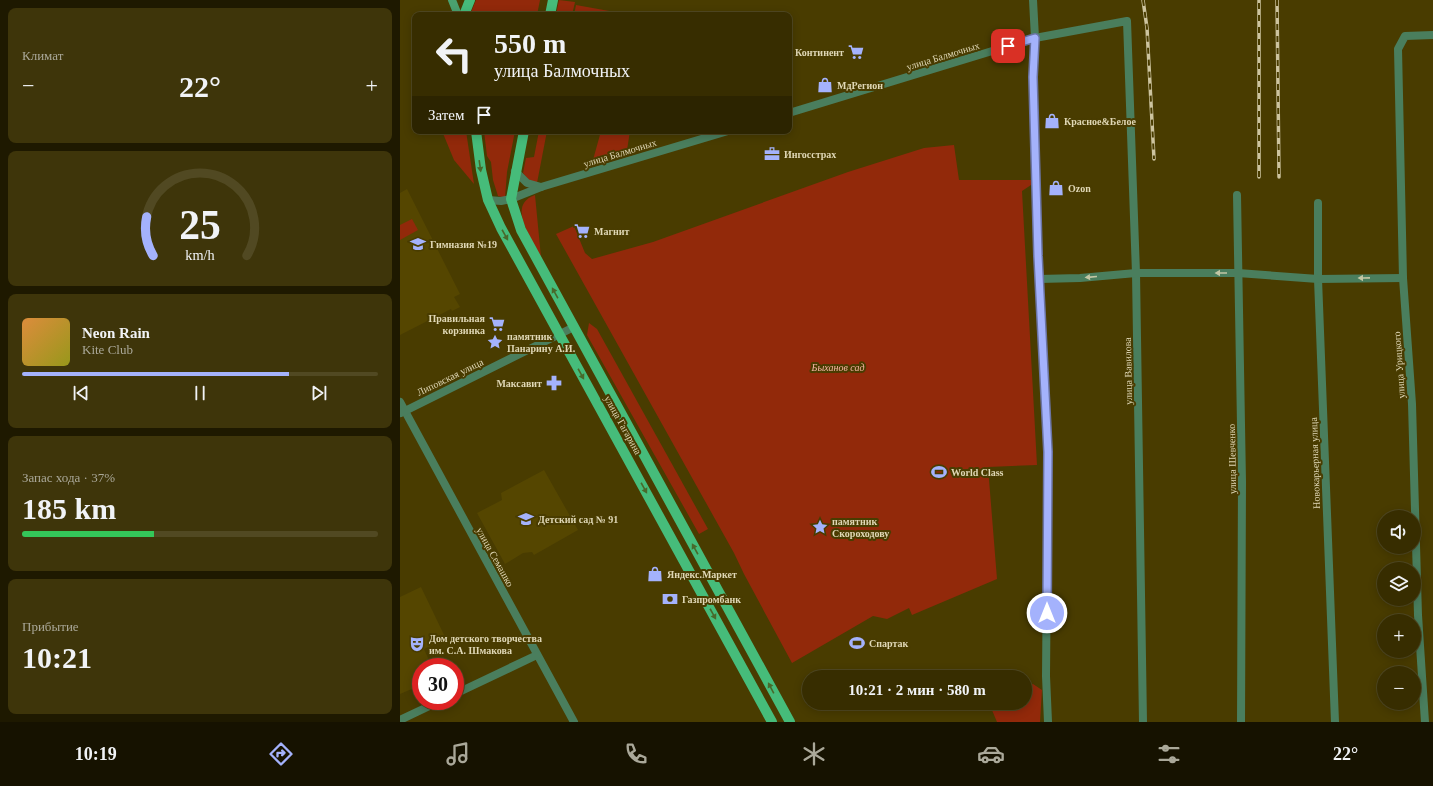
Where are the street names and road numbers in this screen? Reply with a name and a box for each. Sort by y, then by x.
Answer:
street label: улица Балмочных [905,40,981,72]
street label: улица Балмочных [582,137,658,169]
street label: улица Урицкого [1391,331,1407,399]
street label: улица Вавилова [1122,337,1134,405]
street label: Липовская улица [415,356,486,398]
street label: улица Гагарина [602,394,644,457]
street label: Новокарьерная улица [1308,416,1322,509]
street label: улица Шевченко [1226,424,1238,494]
street label: улица Семашко [474,525,516,589]

